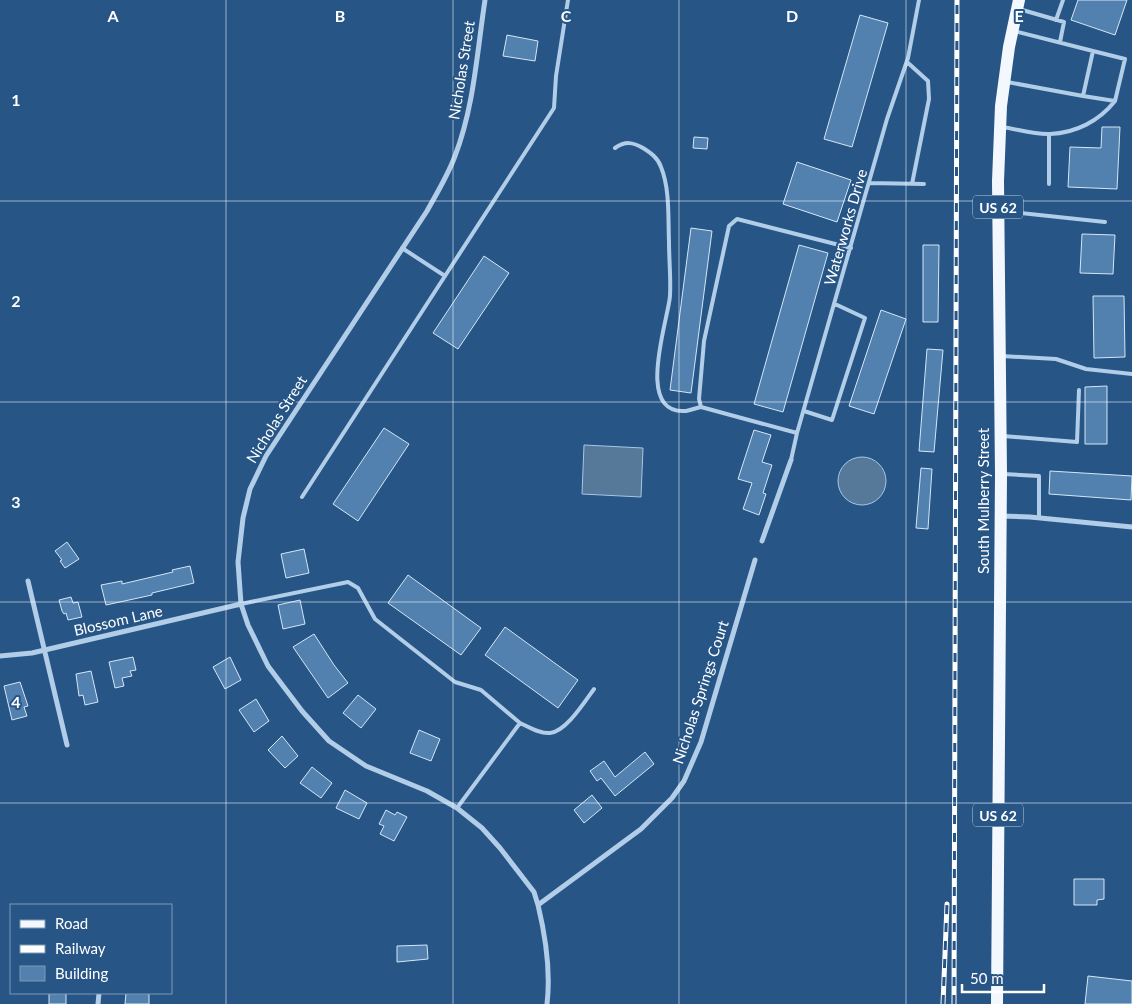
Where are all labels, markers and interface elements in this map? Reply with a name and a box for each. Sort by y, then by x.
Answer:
text: A [106,6,119,25]
text: B [335,6,345,25]
text: C [561,6,572,25]
text: D [786,6,798,25]
text: E [1014,6,1024,25]
street label: Nicholas Street [444,19,478,121]
text: 1 [11,90,21,109]
street label: Waterworks Drive [820,167,870,287]
road number: US 62 [973,196,1023,218]
text: 2 [11,291,21,310]
street label: Nicholas Street [242,371,310,466]
street label: South Mulberry Street [974,427,992,574]
text: 3 [11,492,21,511]
street label: Blossom Lane [72,601,164,639]
street label: Nicholas Springs Court [668,617,732,766]
text: 4 [11,692,21,711]
road number: US 62 [973,804,1023,826]
legend [10,904,172,994]
text: Road [55,914,88,932]
text: Railway [55,939,106,957]
scale bar [962,962,1044,994]
text: Building [55,964,108,982]
text: 50 m [970,969,1004,987]

